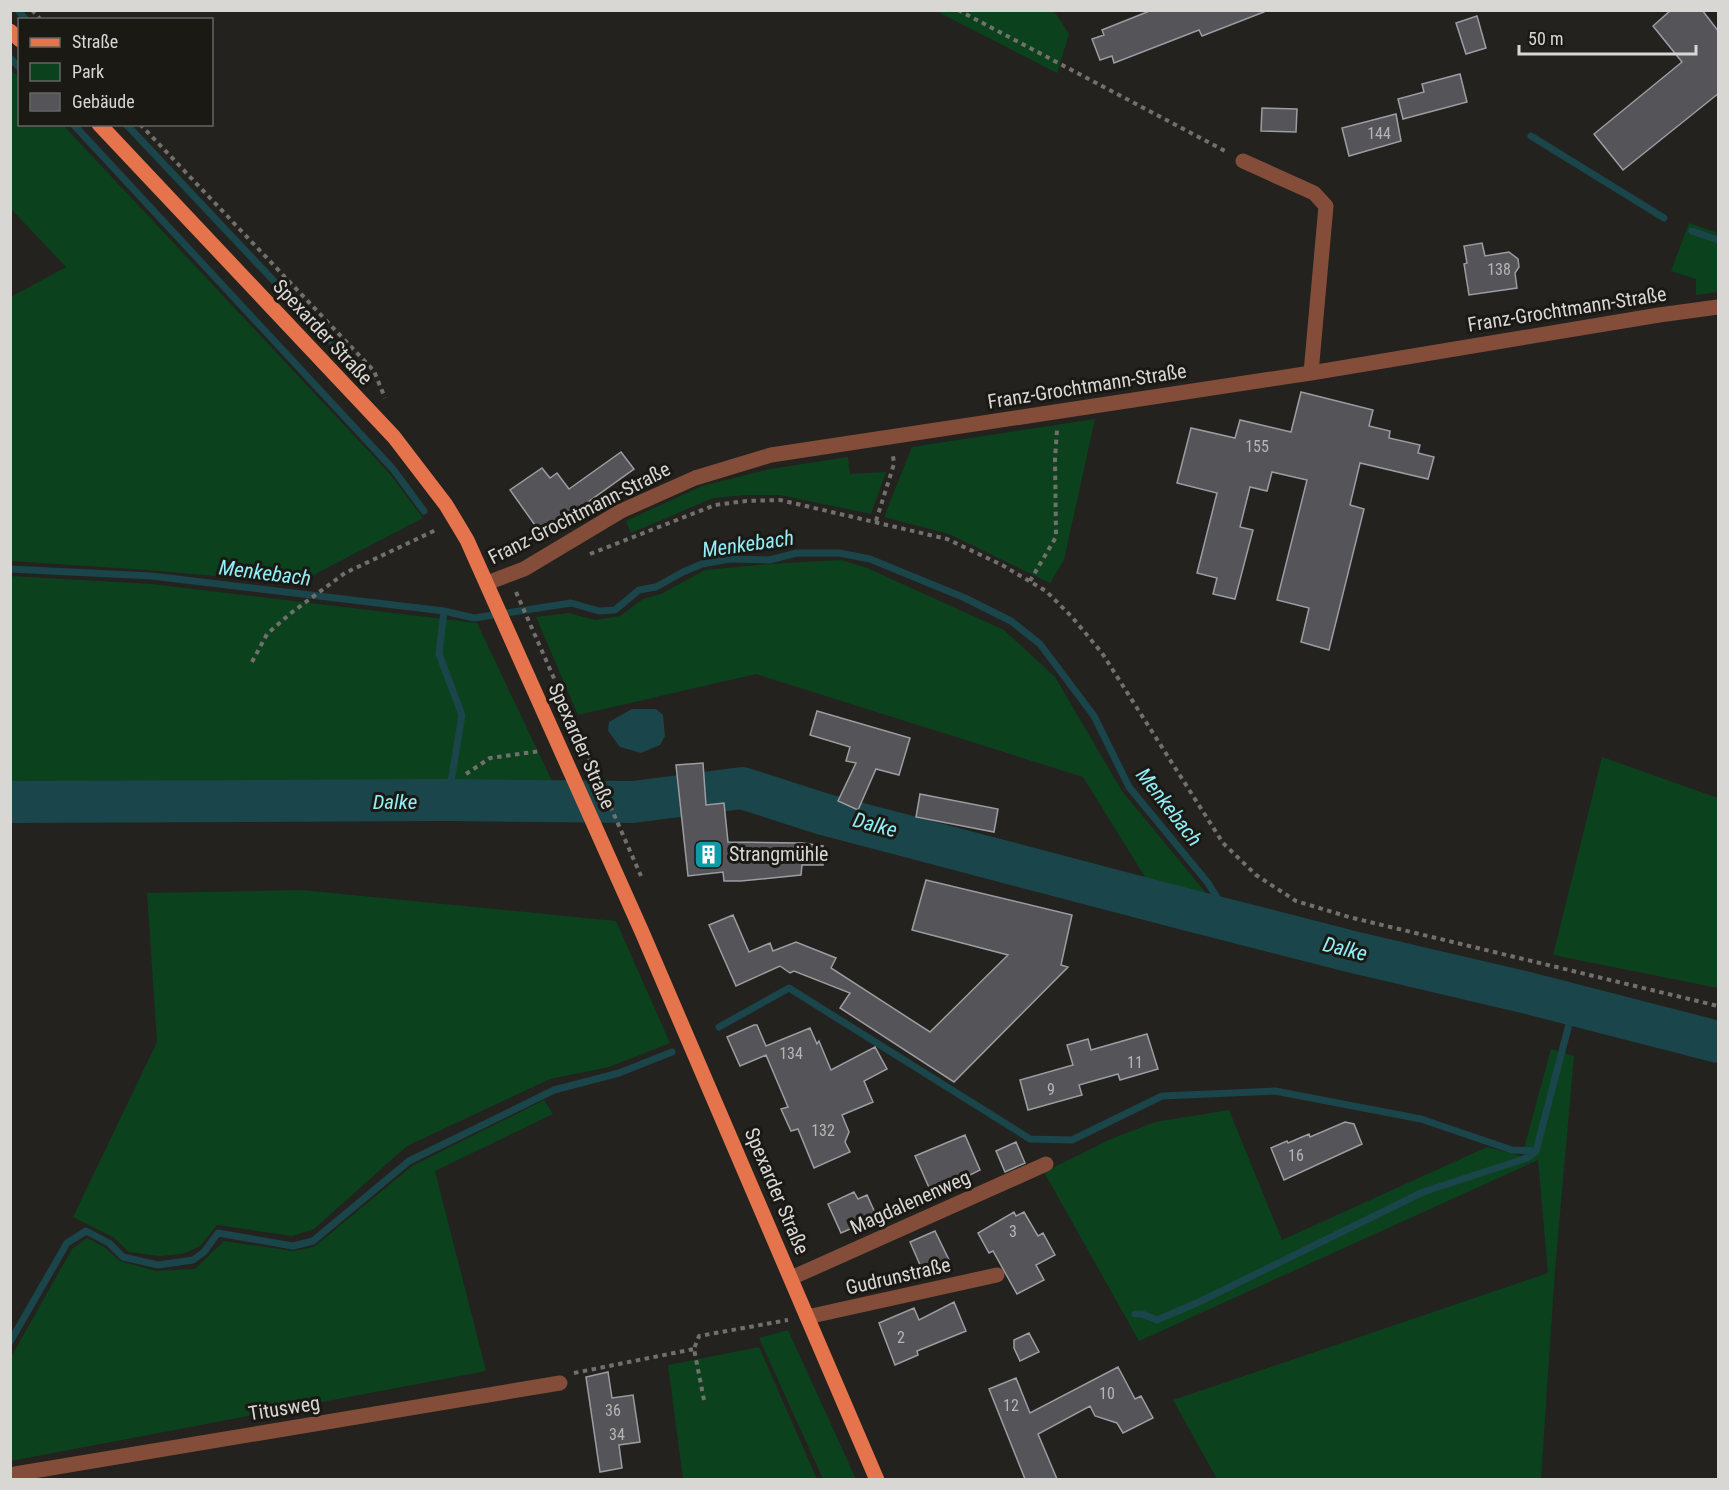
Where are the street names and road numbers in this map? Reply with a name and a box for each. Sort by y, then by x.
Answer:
street label: Spexarder Straße [268,274,378,390]
street label: Franz-Grochtmann-Straße [1466,281,1668,337]
street label: Franz-Grochtmann-Straße [986,358,1188,414]
street label: Franz-Grochtmann-Straße [484,457,674,569]
street label: Spexarder Straße [544,679,620,813]
street label: Spexarder Straße [740,1124,814,1258]
street label: Magdalenenweg [846,1165,974,1239]
street label: Gudrunstraße [843,1252,953,1300]
street label: Titusweg [247,1391,321,1425]

